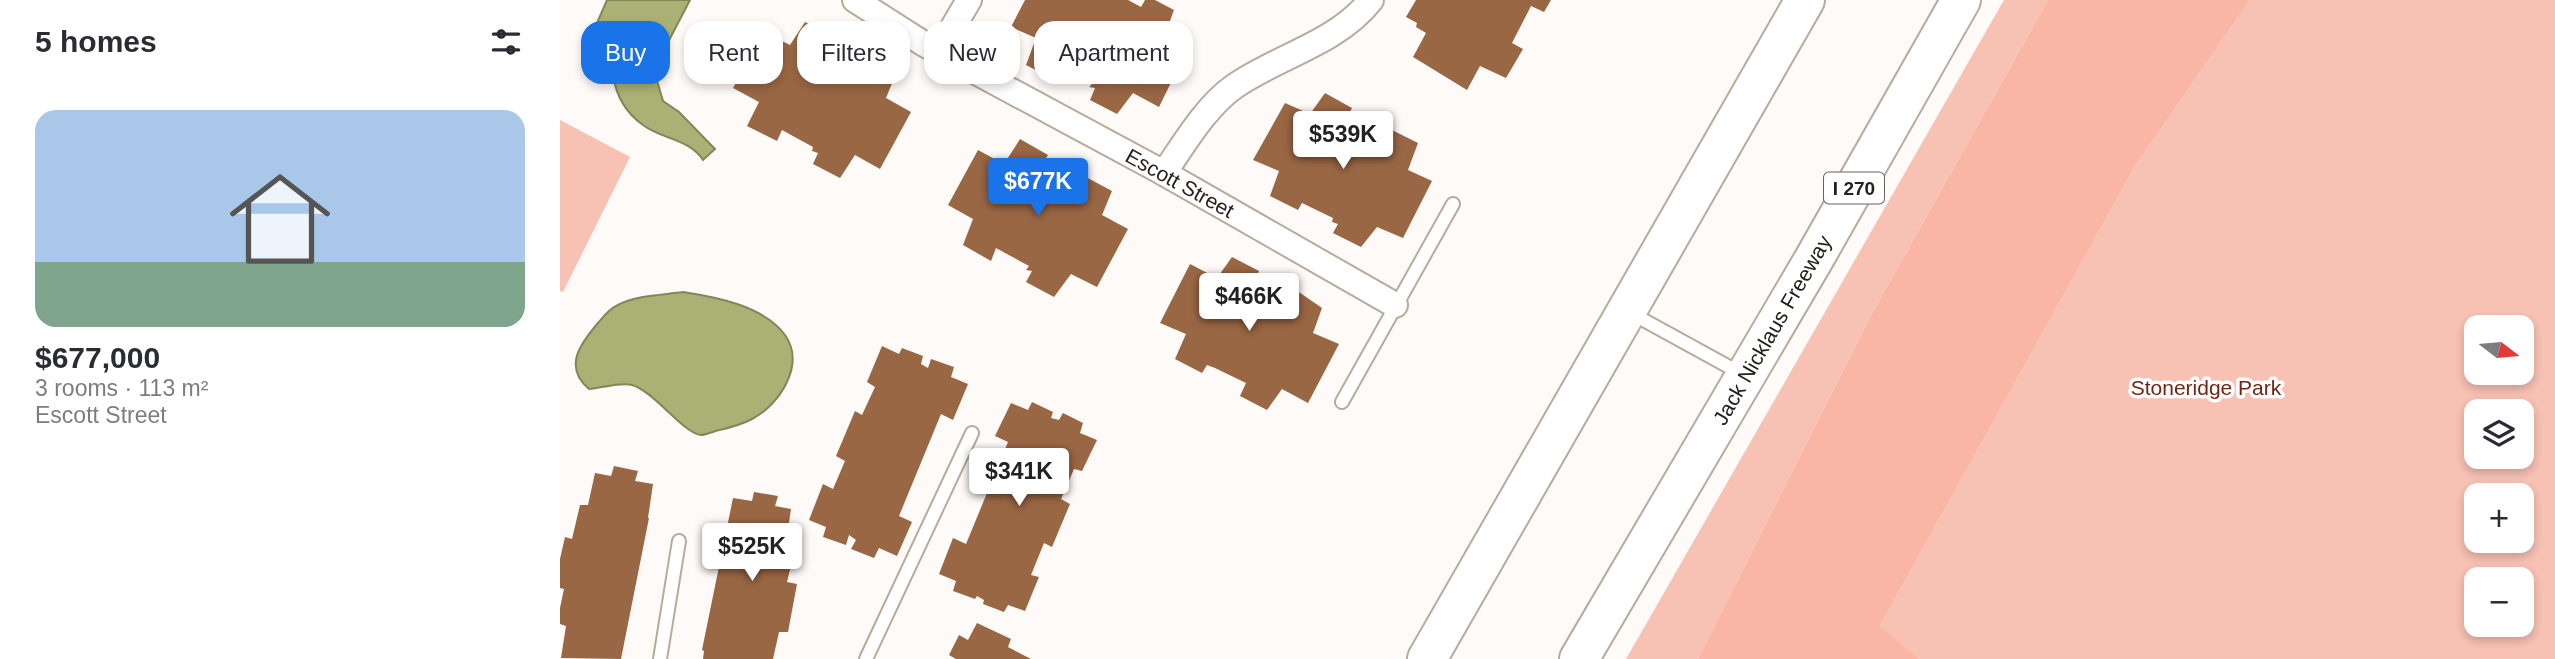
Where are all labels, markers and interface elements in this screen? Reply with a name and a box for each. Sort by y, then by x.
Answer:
chip: Buy [581,21,670,84]
chip: Rent [684,21,783,84]
chip: Filters [797,21,910,84]
chip: New [924,21,1020,84]
chip: Apartment [1034,21,1193,84]
icon: filters [487,23,525,61]
text: 5 homes [35,25,157,58]
pin: $539K [1294,111,1392,171]
text: $539K [1309,121,1377,147]
street label: Escott Street [1122,144,1238,222]
icon: home [217,156,343,282]
pin: $677K [989,158,1087,218]
text: $677K [1004,168,1072,194]
road number: I 270 [1824,172,1884,204]
street label: Jack Nicklaus Freeway [1708,231,1836,429]
pin: $466K [1200,274,1298,333]
text: $466K [1215,283,1283,309]
north arrow [2464,315,2534,385]
map controls [2464,315,2534,637]
text: $677,000 [35,341,160,374]
text: 3 rooms · 113 m² [35,375,208,401]
park label: Stoneridge Park [2131,376,2282,399]
button: layers [2464,399,2534,469]
text: Escott Street [35,402,167,428]
pin: $341K [970,448,1068,508]
text: $341K [985,458,1053,484]
button: + [2464,483,2534,553]
pin: $525K [703,524,801,583]
text: $525K [718,533,786,559]
button: − [2464,567,2534,637]

